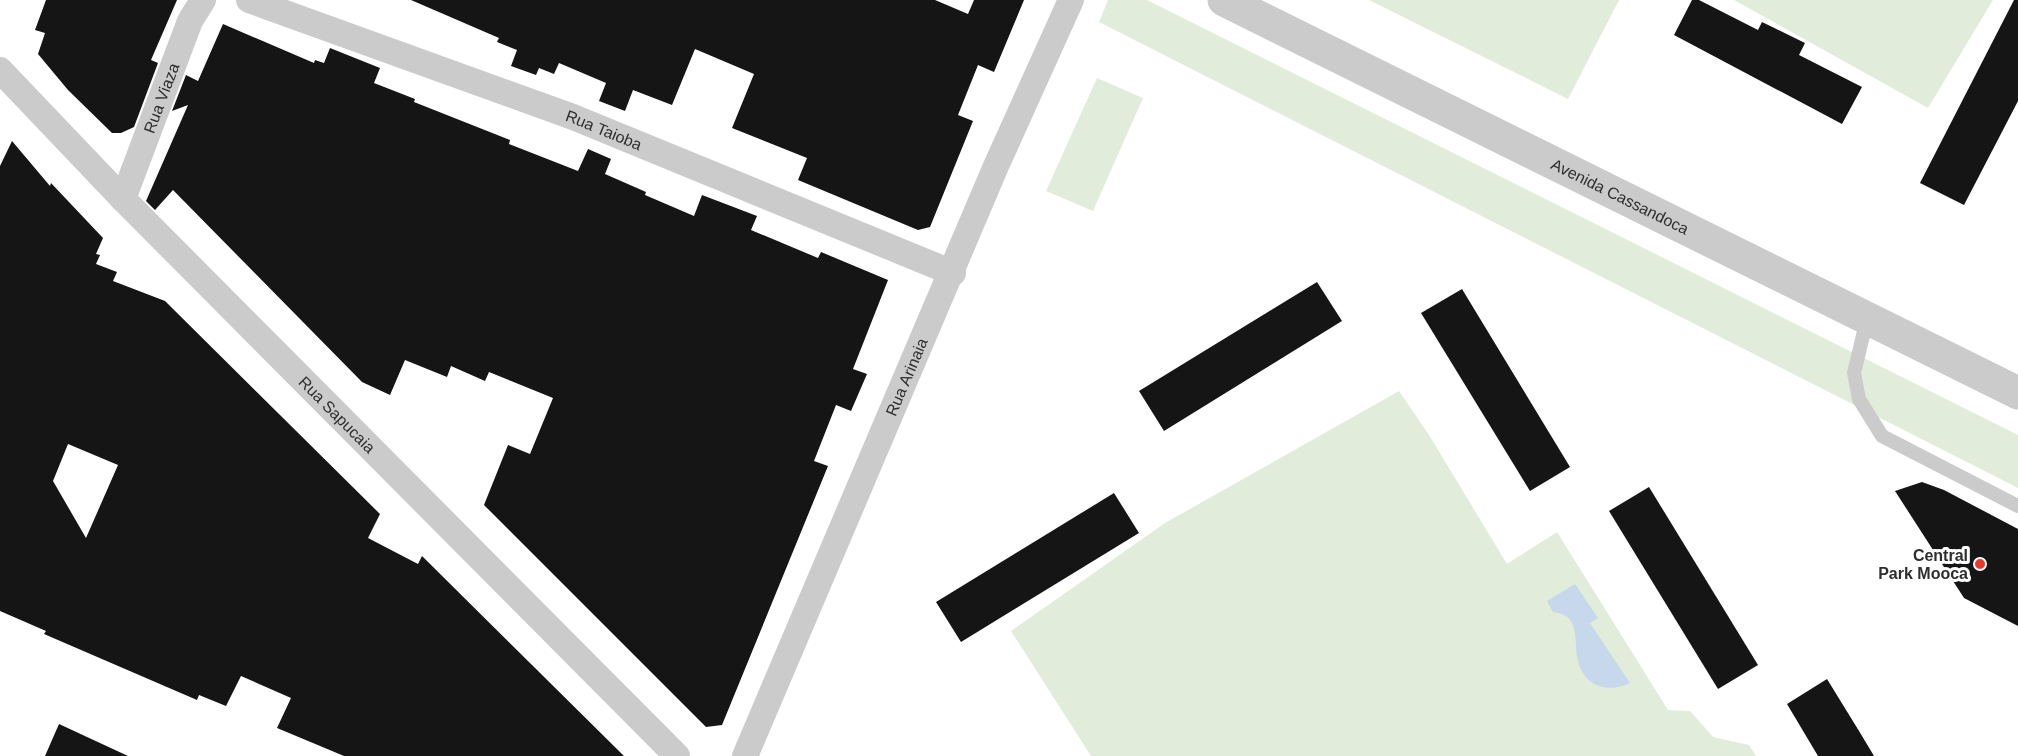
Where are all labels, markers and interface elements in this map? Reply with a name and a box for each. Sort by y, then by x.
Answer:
street label: Rua Viaza [141,61,182,136]
street label: Rua Taioba [564,107,644,153]
street label: Avenida Cassandoca [1548,155,1691,238]
street label: Rua Arinaia [883,336,931,418]
street label: Rua Sapucaia [295,373,378,456]
place label: Central Park Mooca [1878,547,1968,582]
marker: Central Park Mooca [1973,557,1987,571]

